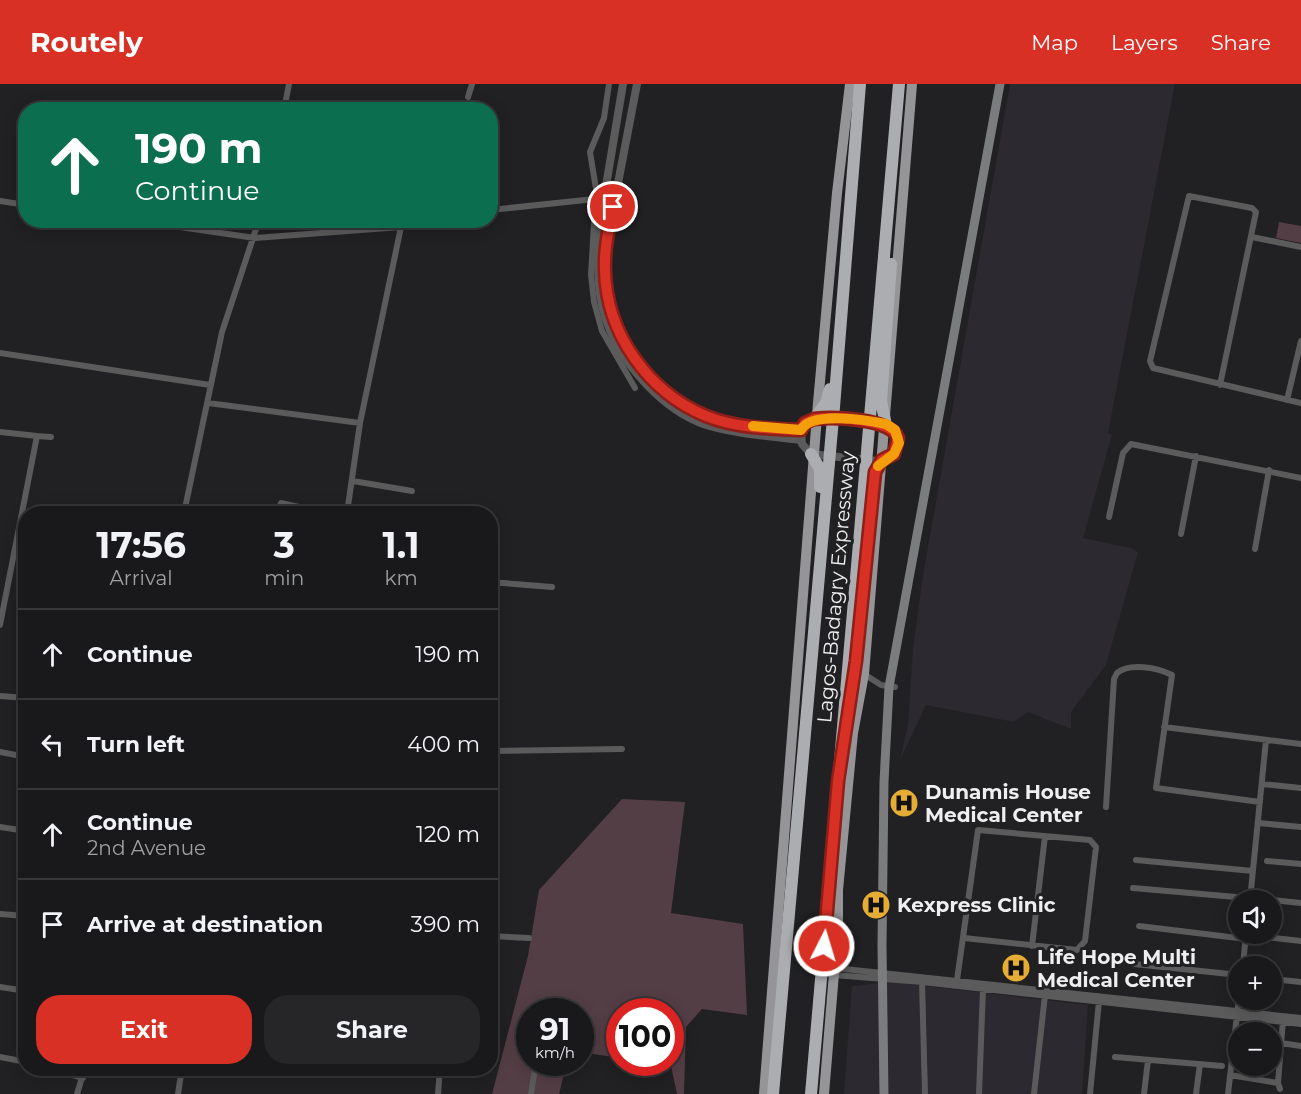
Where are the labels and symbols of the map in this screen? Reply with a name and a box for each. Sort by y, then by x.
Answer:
pin [587,181,638,232]
street label: Lagos-Badagry Expressway [812,450,860,724]
place label: Dunamis House Medical Center [925,780,1091,827]
hospital icon: Dunamis House Medical Center [888,787,920,819]
hospital icon: Kexpress Clinic [860,889,892,921]
place label: Kexpress Clinic [897,893,1056,917]
position arrow [792,914,856,978]
place label: Life Hope Multi Medical Center [1037,945,1196,992]
hospital icon: Life Hope Multi Medical Center [1000,952,1032,984]
speed limit sign: 100 [606,998,684,1076]

